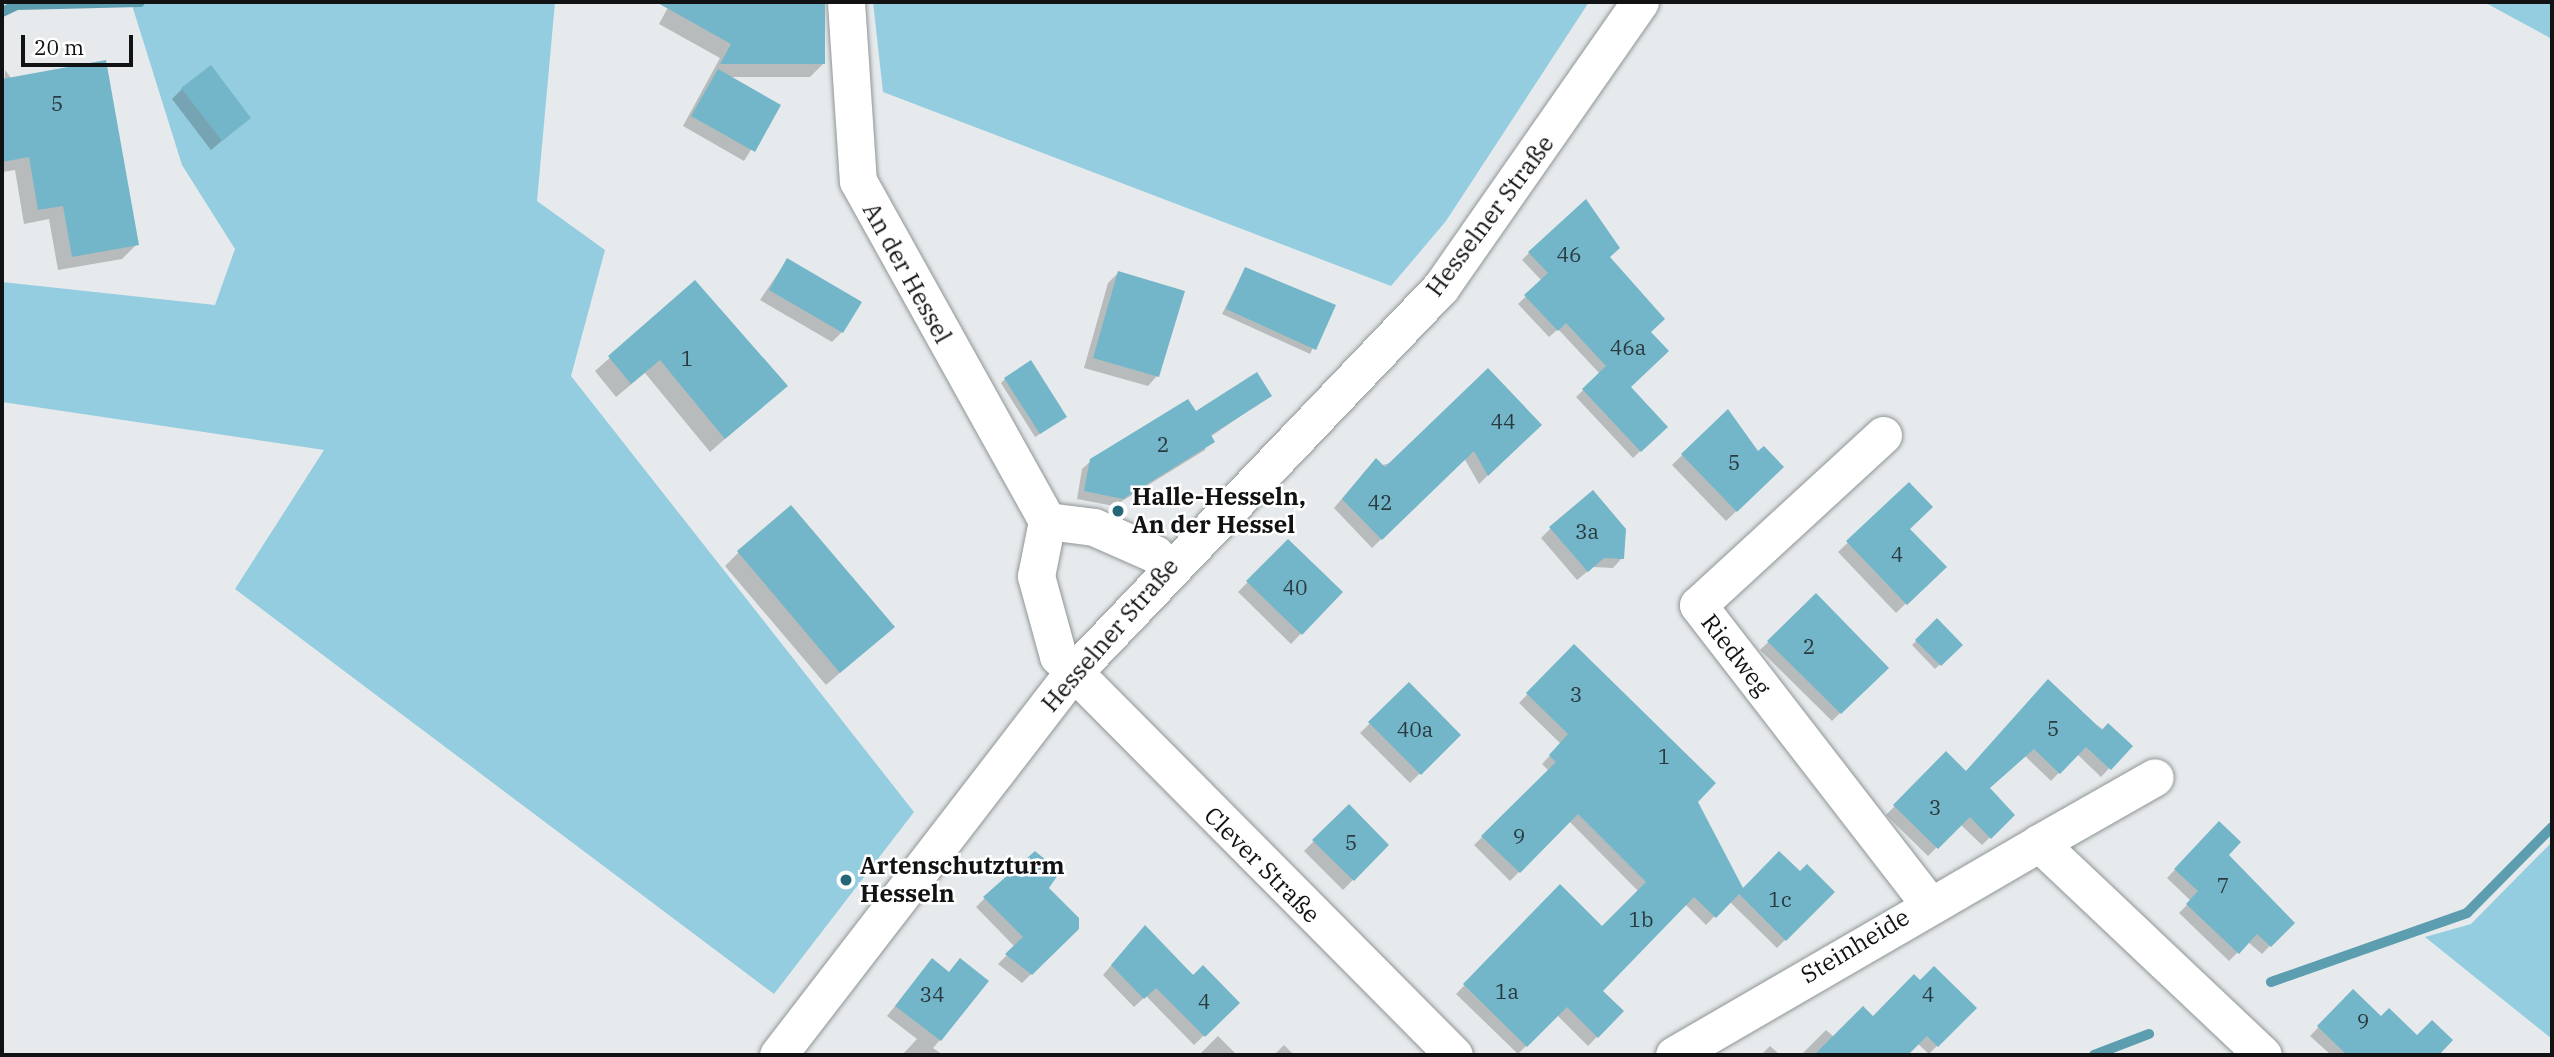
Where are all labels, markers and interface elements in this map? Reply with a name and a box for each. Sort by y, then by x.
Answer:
scale bar [24,21,136,65]
text: 20 m [34,33,84,61]
house number: 5 [51,90,63,116]
street label: Hesselner Straße [1420,130,1560,302]
street label: An der Hessel [857,198,957,348]
house number: 46 [1556,241,1582,267]
house number: 46a [1610,334,1646,360]
house number: 1 [681,345,693,371]
house number: 44 [1490,408,1516,434]
house number: 2 [1157,431,1169,457]
house number: 5 [1728,449,1740,475]
place label: Halle-Hesseln, An der Hessel [1132,483,1306,539]
house number: 42 [1367,489,1393,515]
marker: Halle-Hesseln, An der Hessel [1110,503,1126,519]
house number: 3a [1575,518,1599,544]
house number: 4 [1891,541,1903,567]
street label: Hesselner Straße [1035,552,1185,718]
house number: 40 [1282,574,1308,600]
street label: Riedweg [1695,608,1777,702]
house number: 2 [1803,633,1815,659]
house number: 3 [1570,681,1582,707]
house number: 5 [2047,715,2059,741]
house number: 40a [1397,716,1433,742]
house number: 1 [1658,743,1670,769]
house number: 3 [1929,794,1941,820]
street label: Clever Straße [1198,801,1326,929]
house number: 9 [1513,823,1525,849]
house number: 5 [1345,829,1357,855]
place label: Artenschutzturm Hesseln [860,852,1064,908]
marker: Artenschutzturm Hesseln [838,872,854,888]
house number: 7 [2217,872,2229,898]
house number: 1c [1768,886,1792,912]
street label: Steinheide [1796,902,1914,990]
house number: 1b [1628,906,1654,932]
house number: 1a [1495,978,1519,1004]
house number: 34 [919,981,945,1007]
house number: 4 [1922,981,1934,1007]
house number: 4 [1198,988,1210,1014]
house number: 9 [2357,1008,2369,1034]

